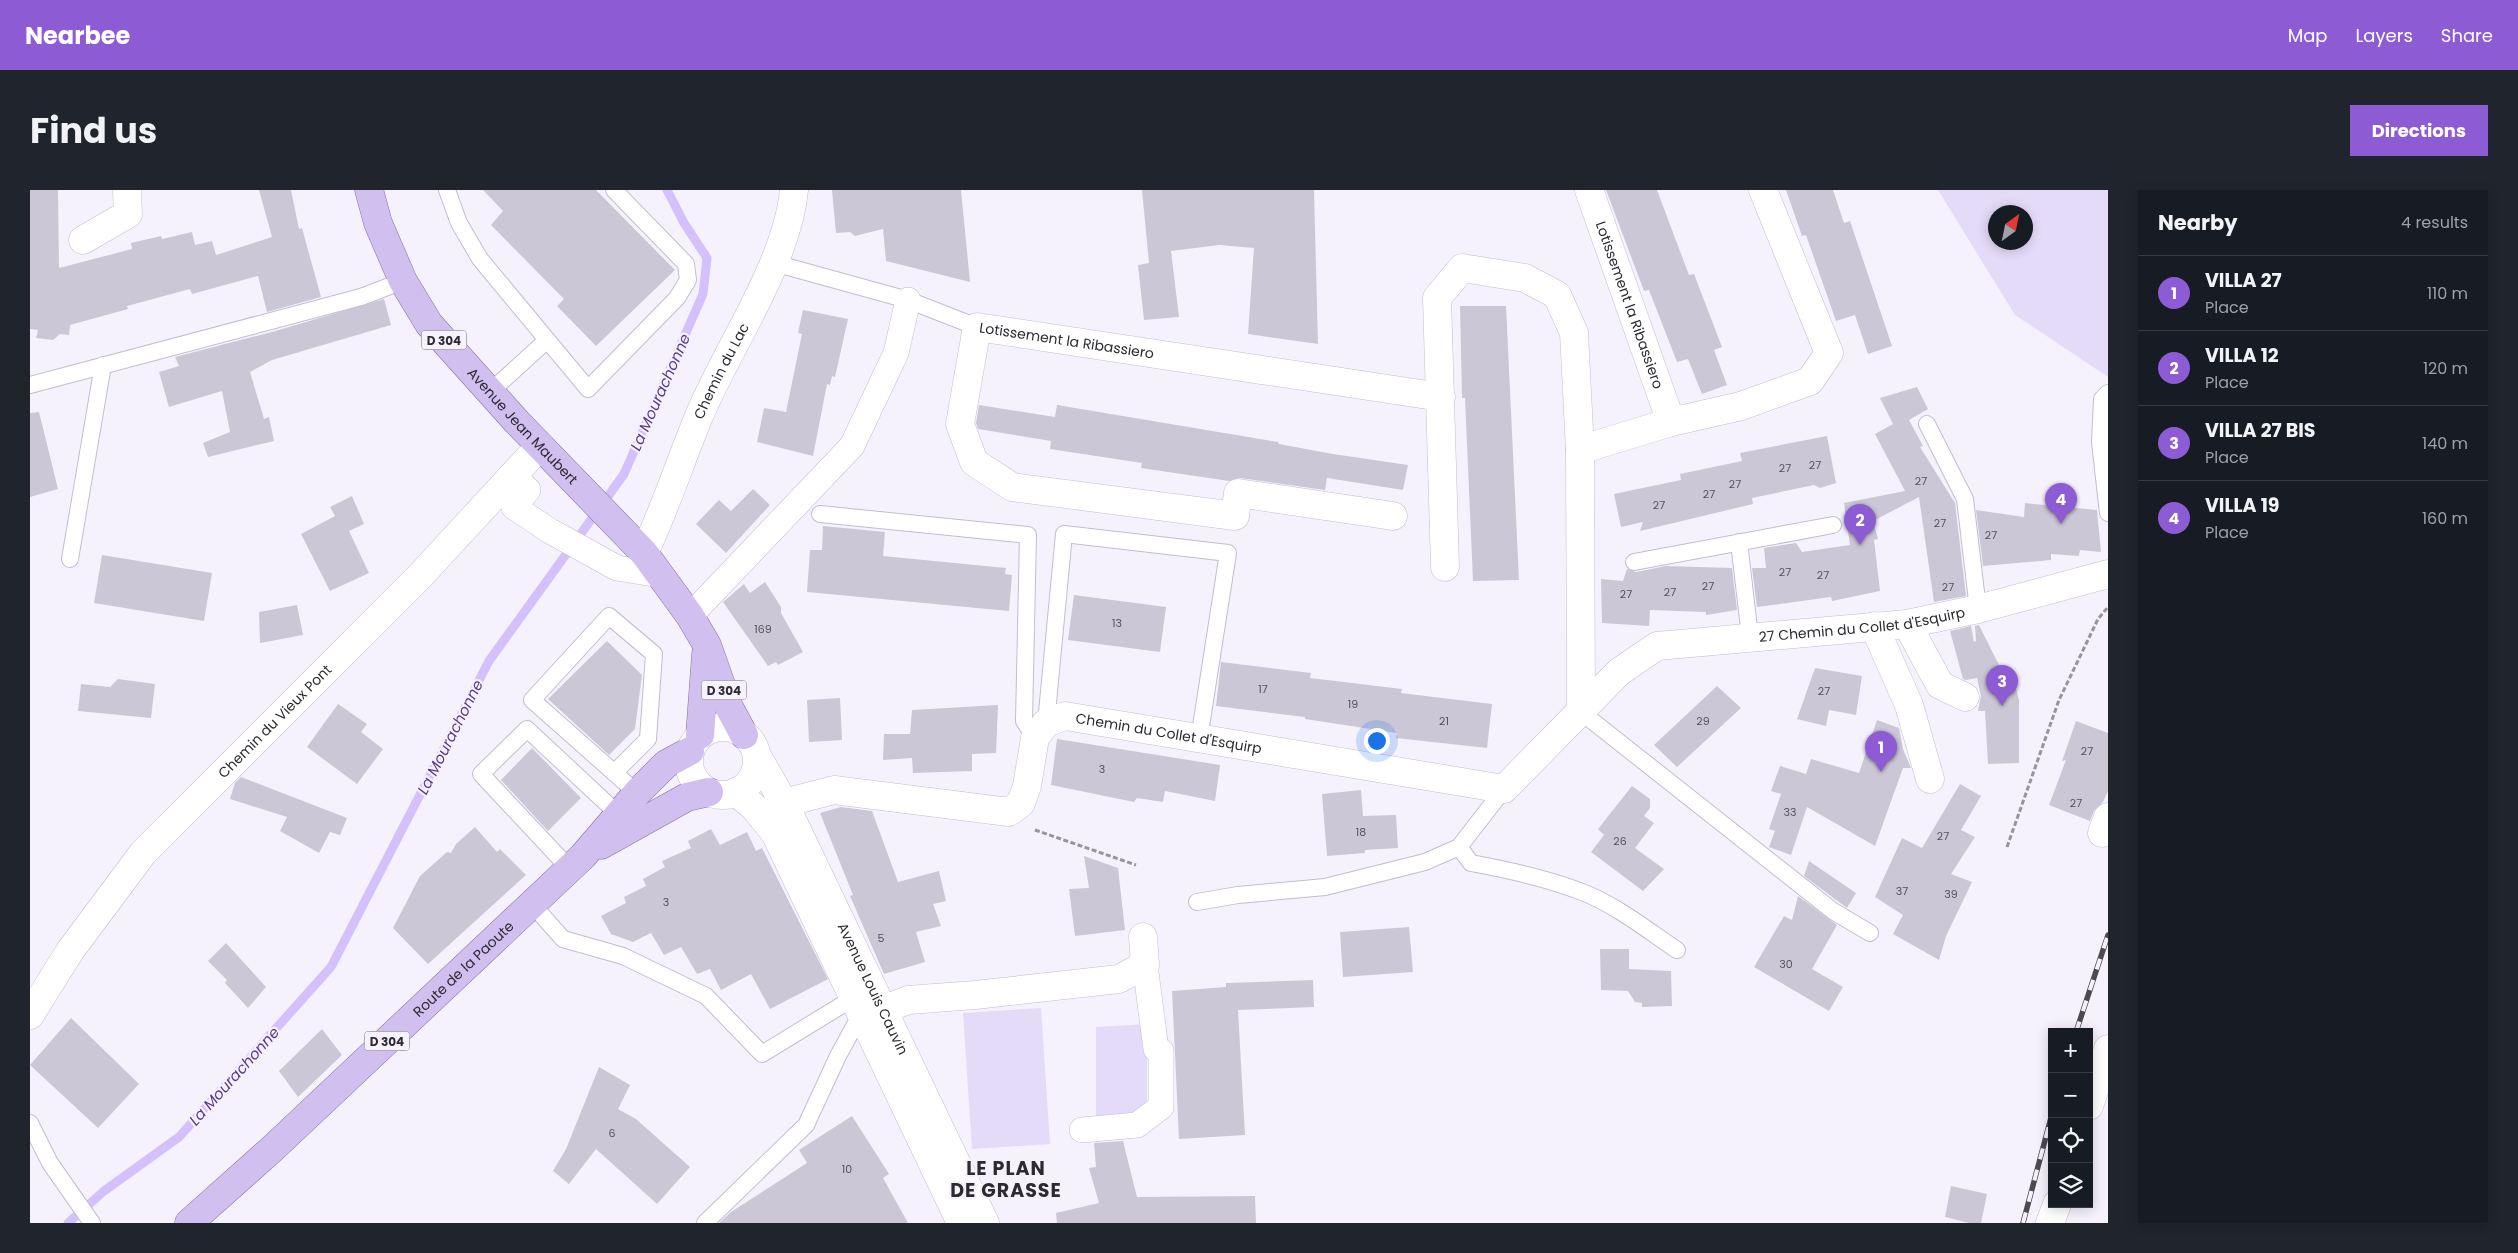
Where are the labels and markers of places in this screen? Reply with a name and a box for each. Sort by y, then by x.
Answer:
pin: 4 [2045,483,2077,524]
pin: 2 [1844,504,1876,545]
pin: 3 [1986,665,2018,706]
pin: 1 [1865,731,1897,772]

